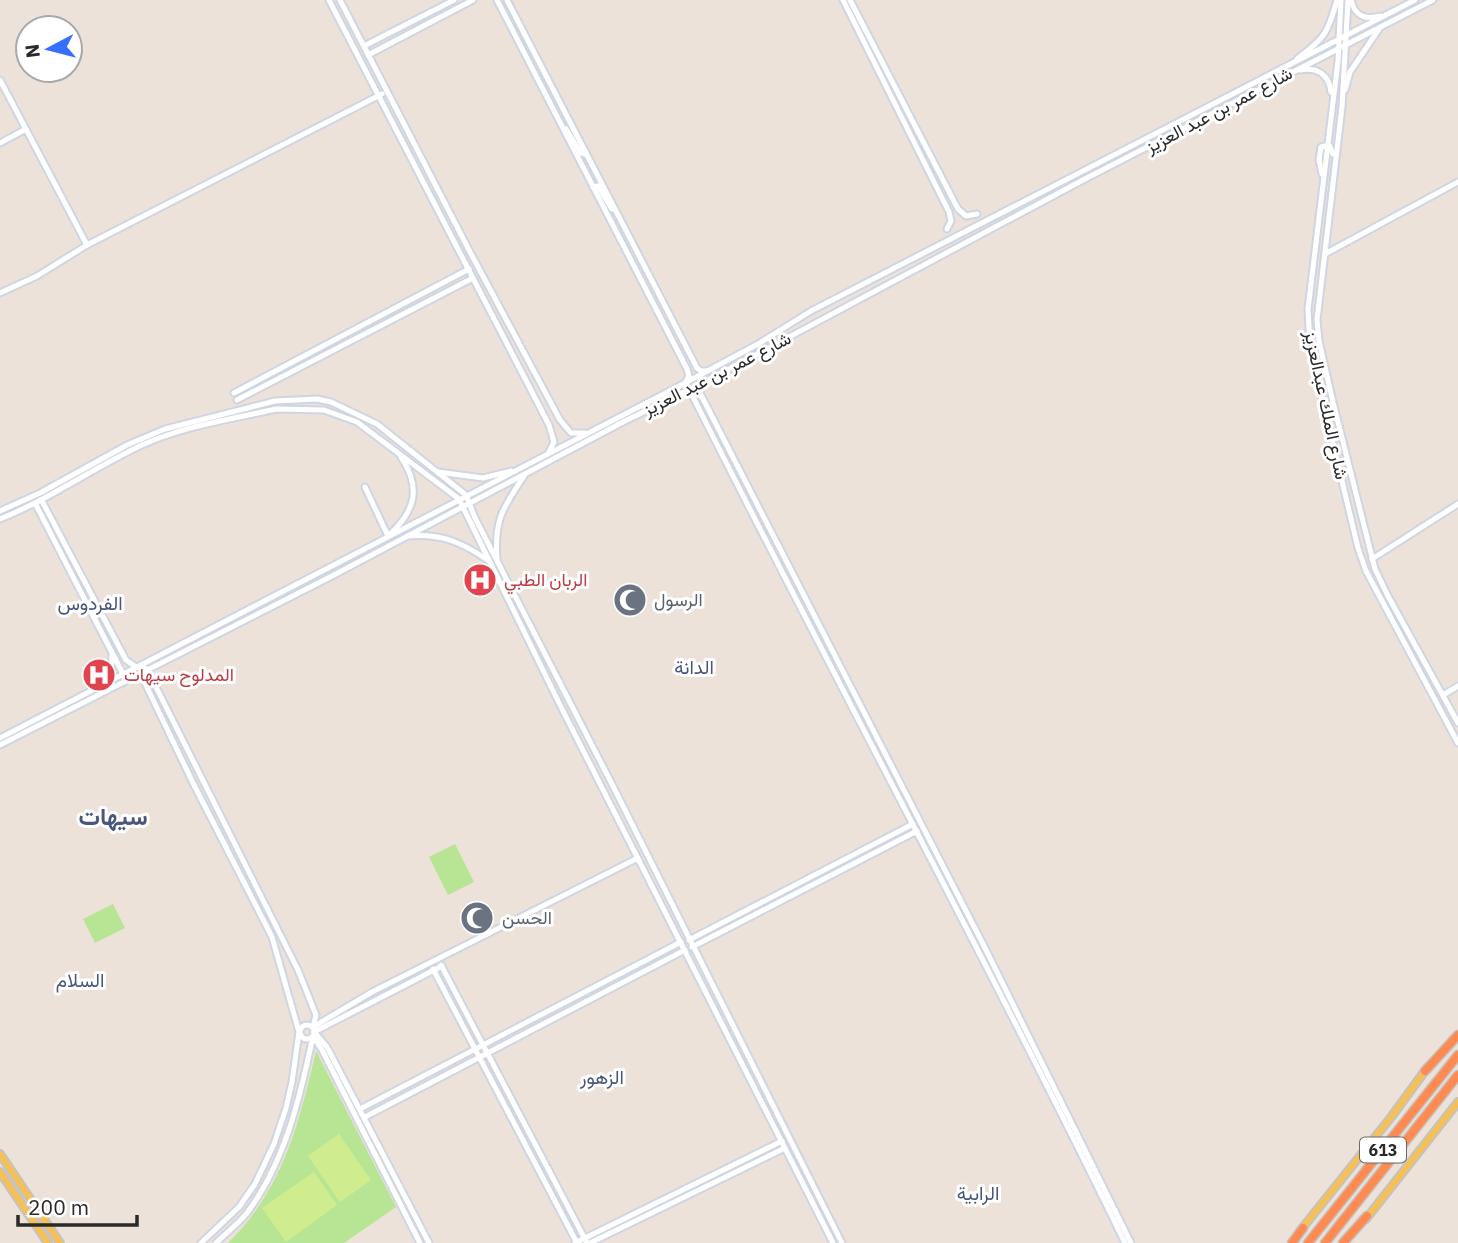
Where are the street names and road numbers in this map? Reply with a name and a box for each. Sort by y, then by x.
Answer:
street label: شارع عمر بن عبد العزيز [1140,61,1297,159]
street label: شارع عمر بن عبد العزيز [638,326,795,422]
street label: شارع الملك عبدالعزيز [1298,327,1353,482]
road number: 613 [1360,1138,1406,1162]

